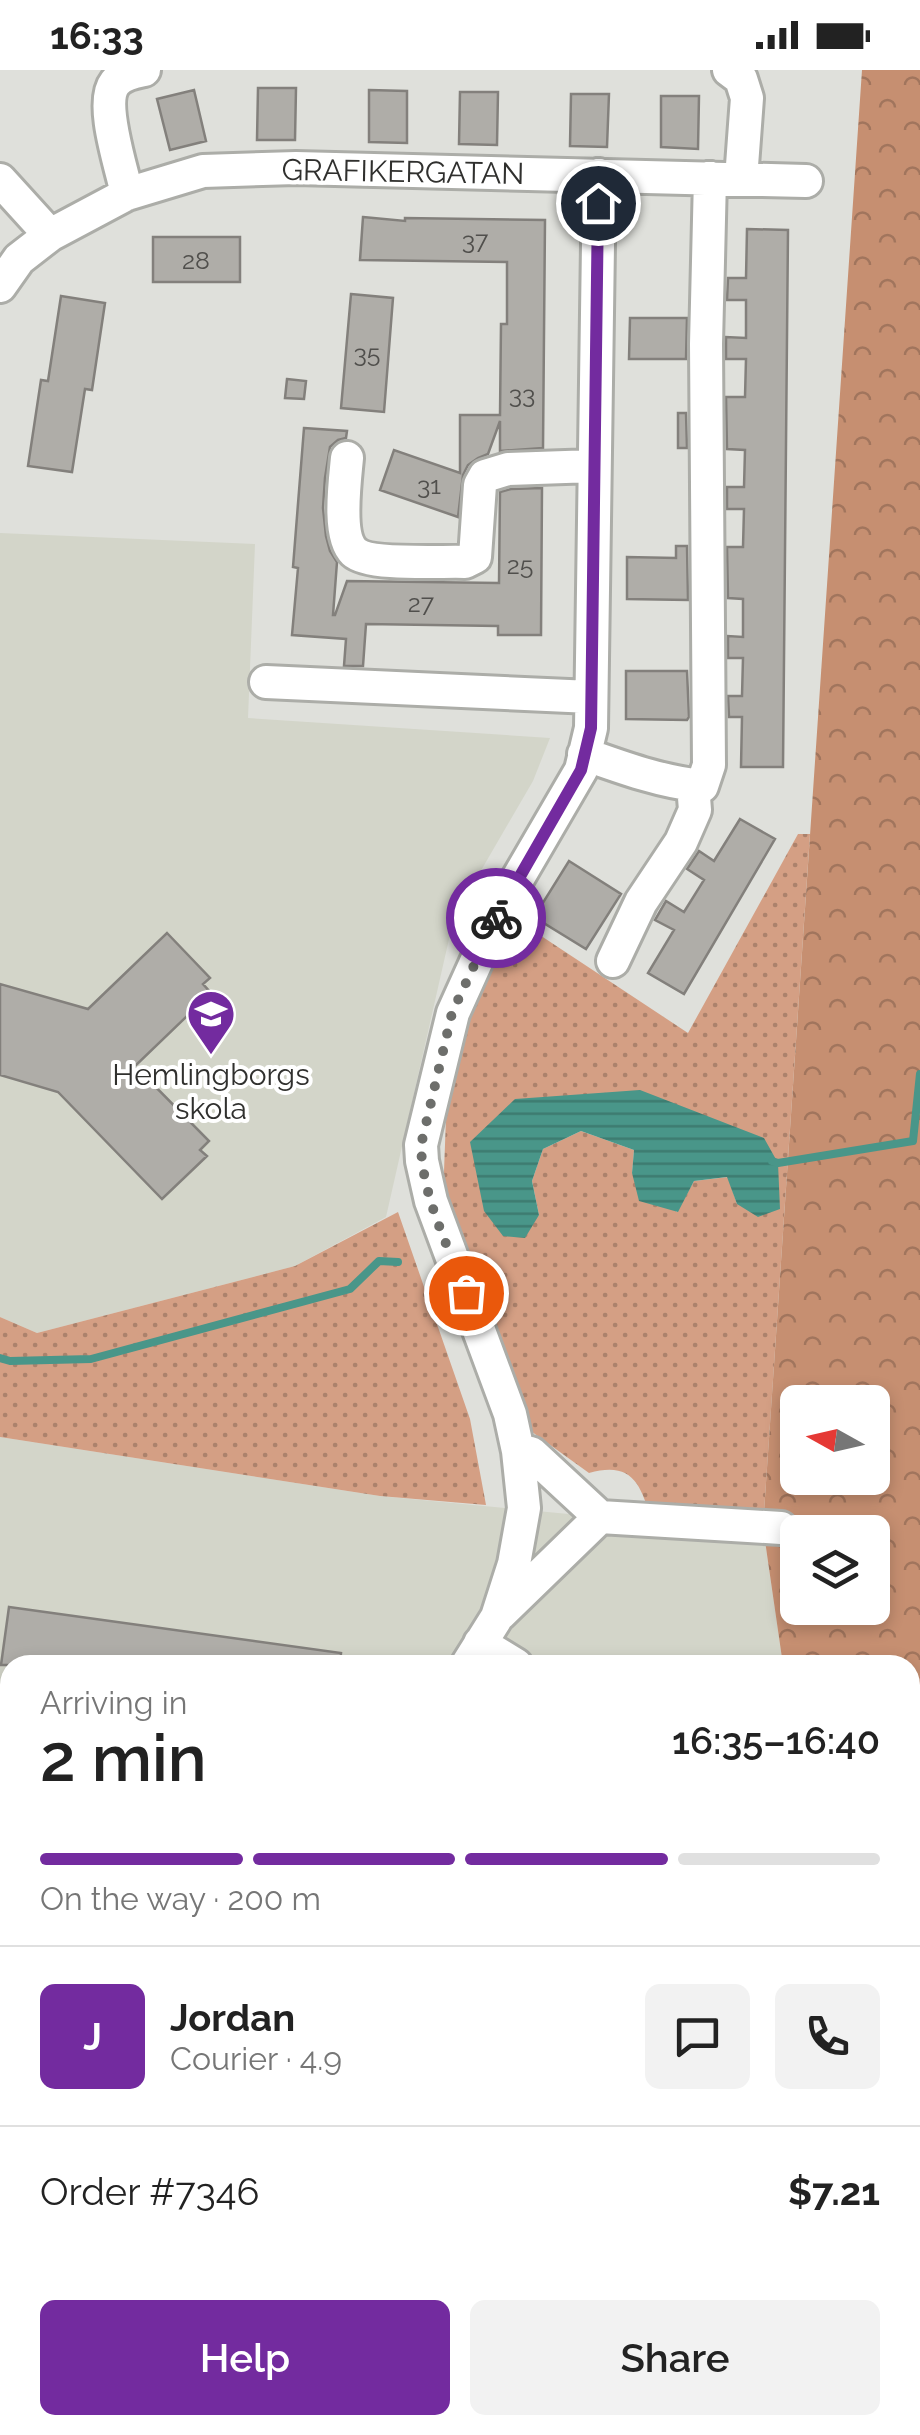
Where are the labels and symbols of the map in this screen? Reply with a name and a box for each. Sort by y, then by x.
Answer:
street label: GRAFIKERGATAN [281,152,525,191]
pin [556,161,641,246]
house number: 37 [462,225,489,255]
house number: 28 [182,245,210,275]
house number: 35 [354,338,380,368]
house number: 33 [509,379,535,409]
house number: 31 [417,470,441,500]
house number: 25 [507,550,533,580]
house number: 27 [408,588,435,618]
courier [446,868,546,968]
school or university icon: Hemlingborgs skola [185,988,237,1056]
place label: Hemlingborgs skola [112,1057,310,1126]
pin [424,1251,509,1336]
north arrow [780,1385,890,1495]

